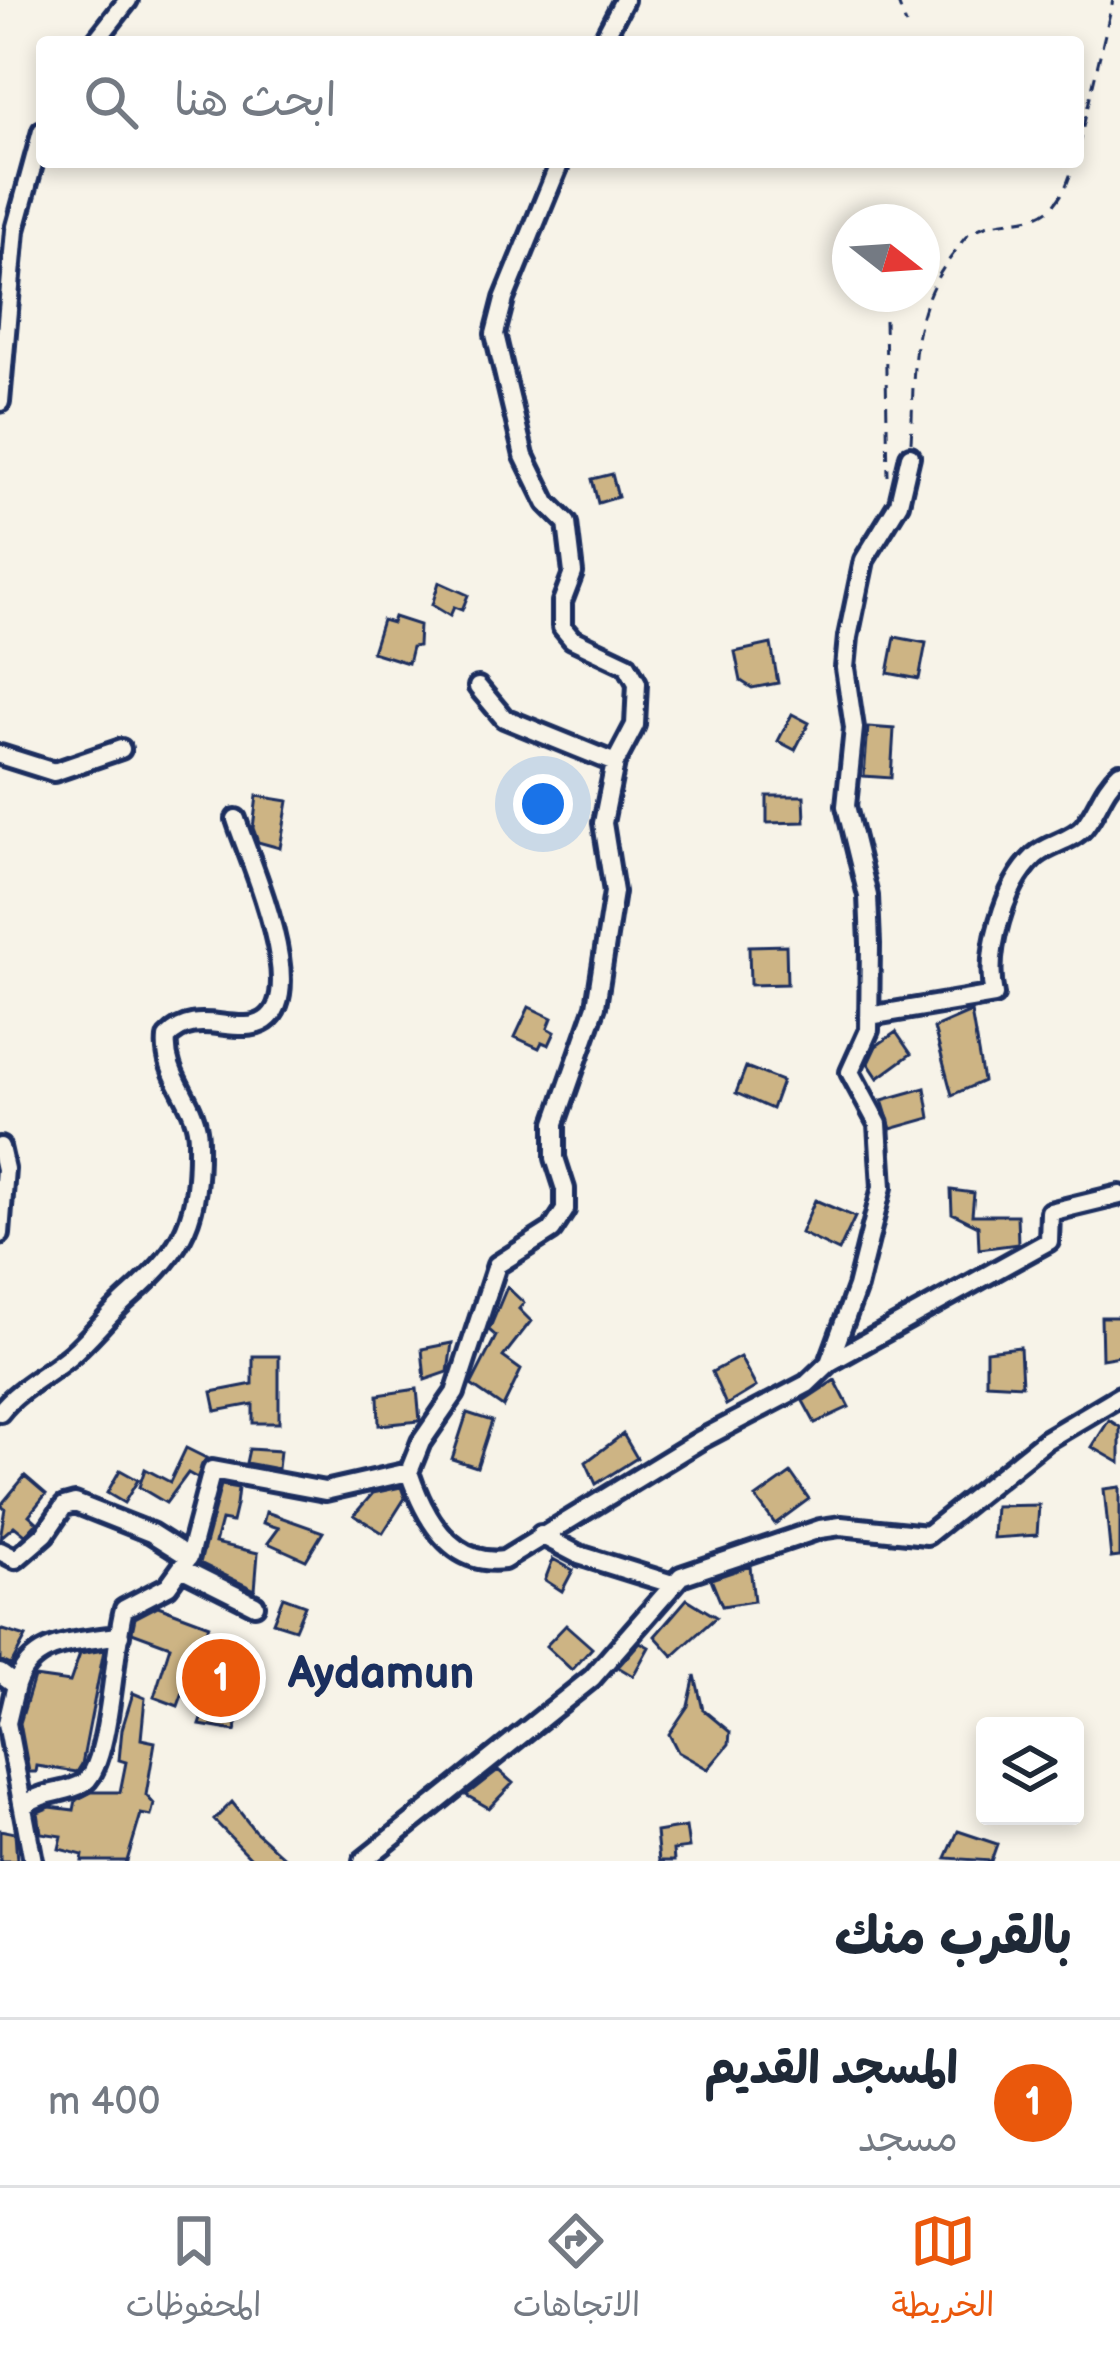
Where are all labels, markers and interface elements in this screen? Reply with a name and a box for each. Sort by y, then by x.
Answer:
search box [36,36,1084,168]
icon: search [78,69,144,135]
text: ابحث هنا [174,74,337,129]
north arrow [832,204,940,312]
your location [513,774,573,834]
pin: 1 [182,1633,260,1723]
district label: Aydamun [287,1647,474,1702]
map controls [976,1717,1084,1825]
button: layers [976,1717,1084,1825]
text: بالقرب منك [835,1907,1072,1968]
text: المسجد القديم [704,2042,958,2097]
text: 400 m [48,2079,160,2126]
text: 1 [1025,2079,1041,2126]
text: مسجد [858,2116,958,2163]
tab: المحفوظات [126,2208,262,2334]
tab: الاتجاهات [513,2208,640,2334]
tab: الخريطة [891,2208,994,2334]

